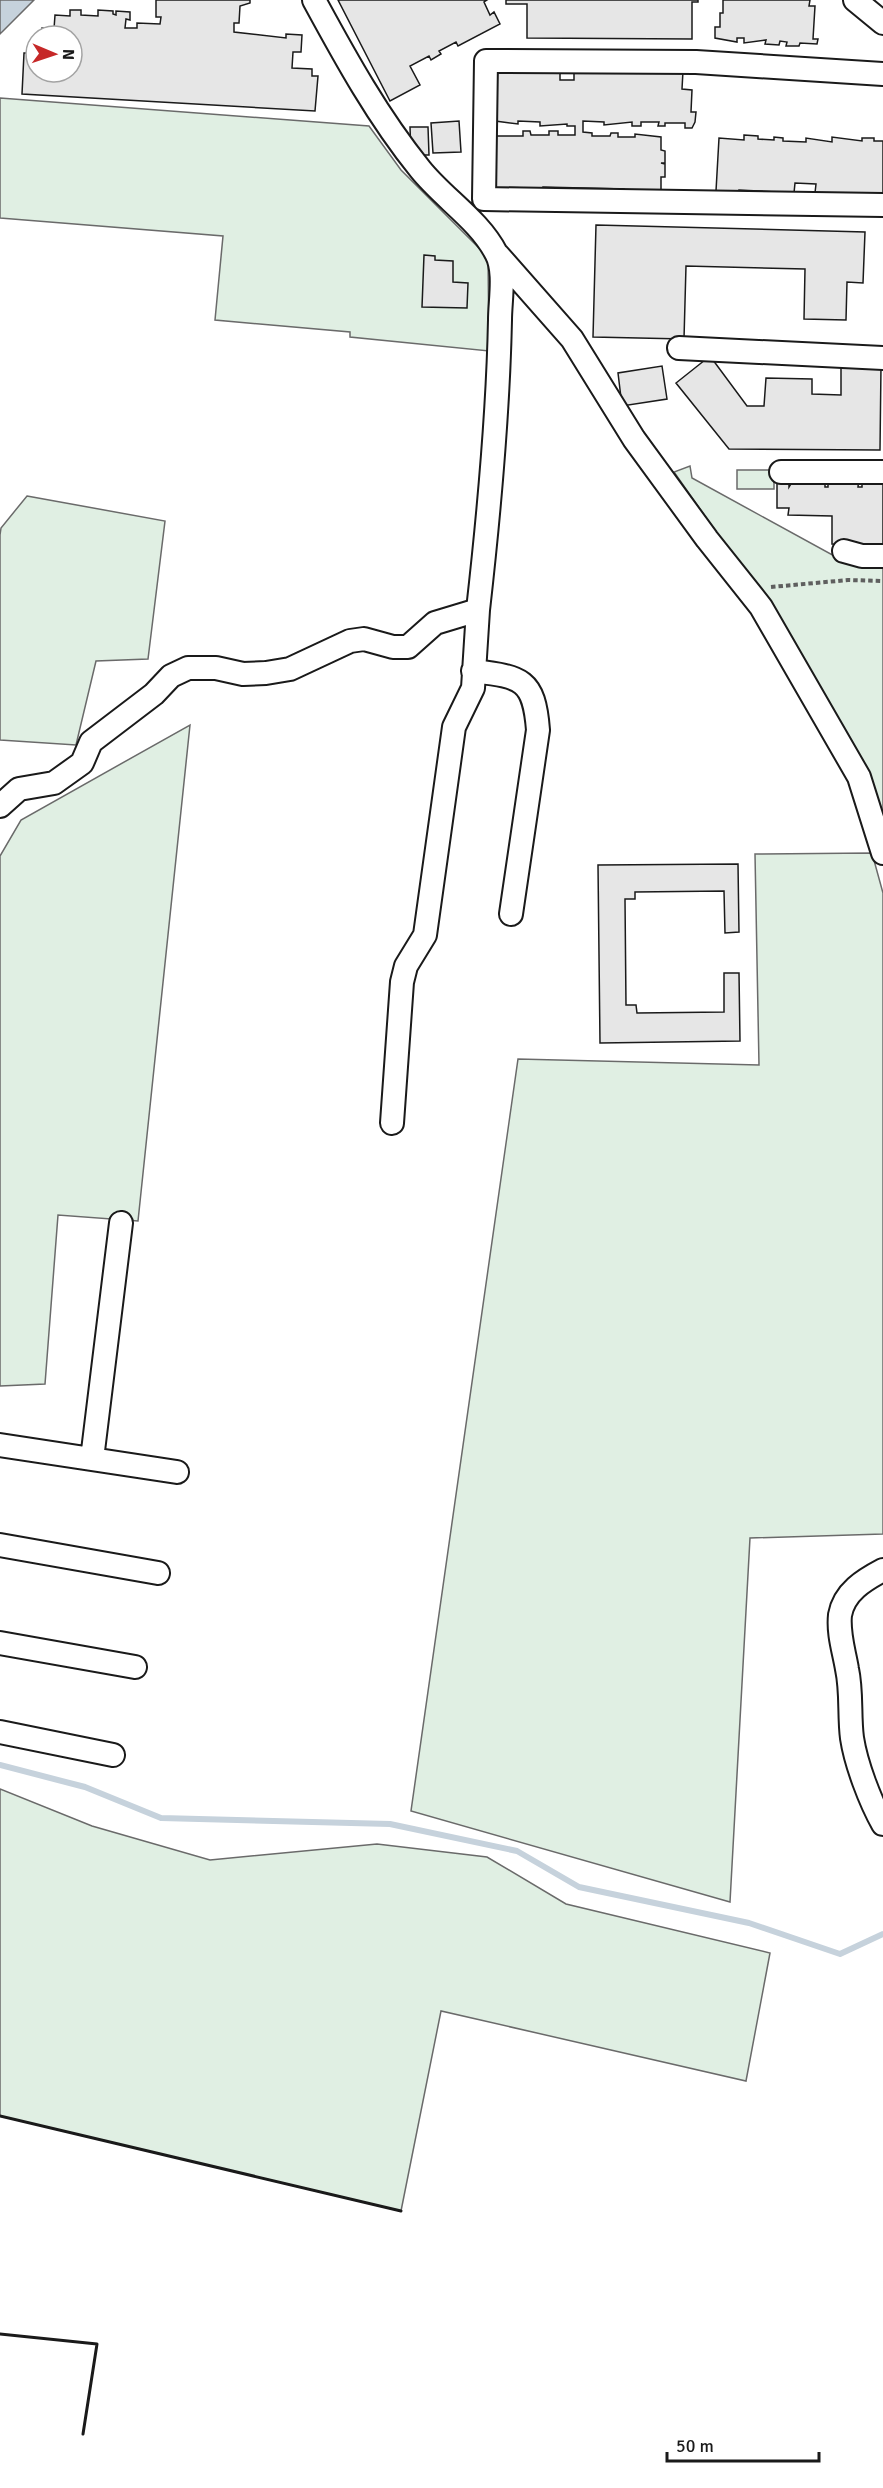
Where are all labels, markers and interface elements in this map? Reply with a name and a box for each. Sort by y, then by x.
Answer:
north arrow [24,24,84,84]
text: N [58,49,78,60]
scale bar [667,2425,818,2463]
text: 50 m [676,2435,714,2457]

